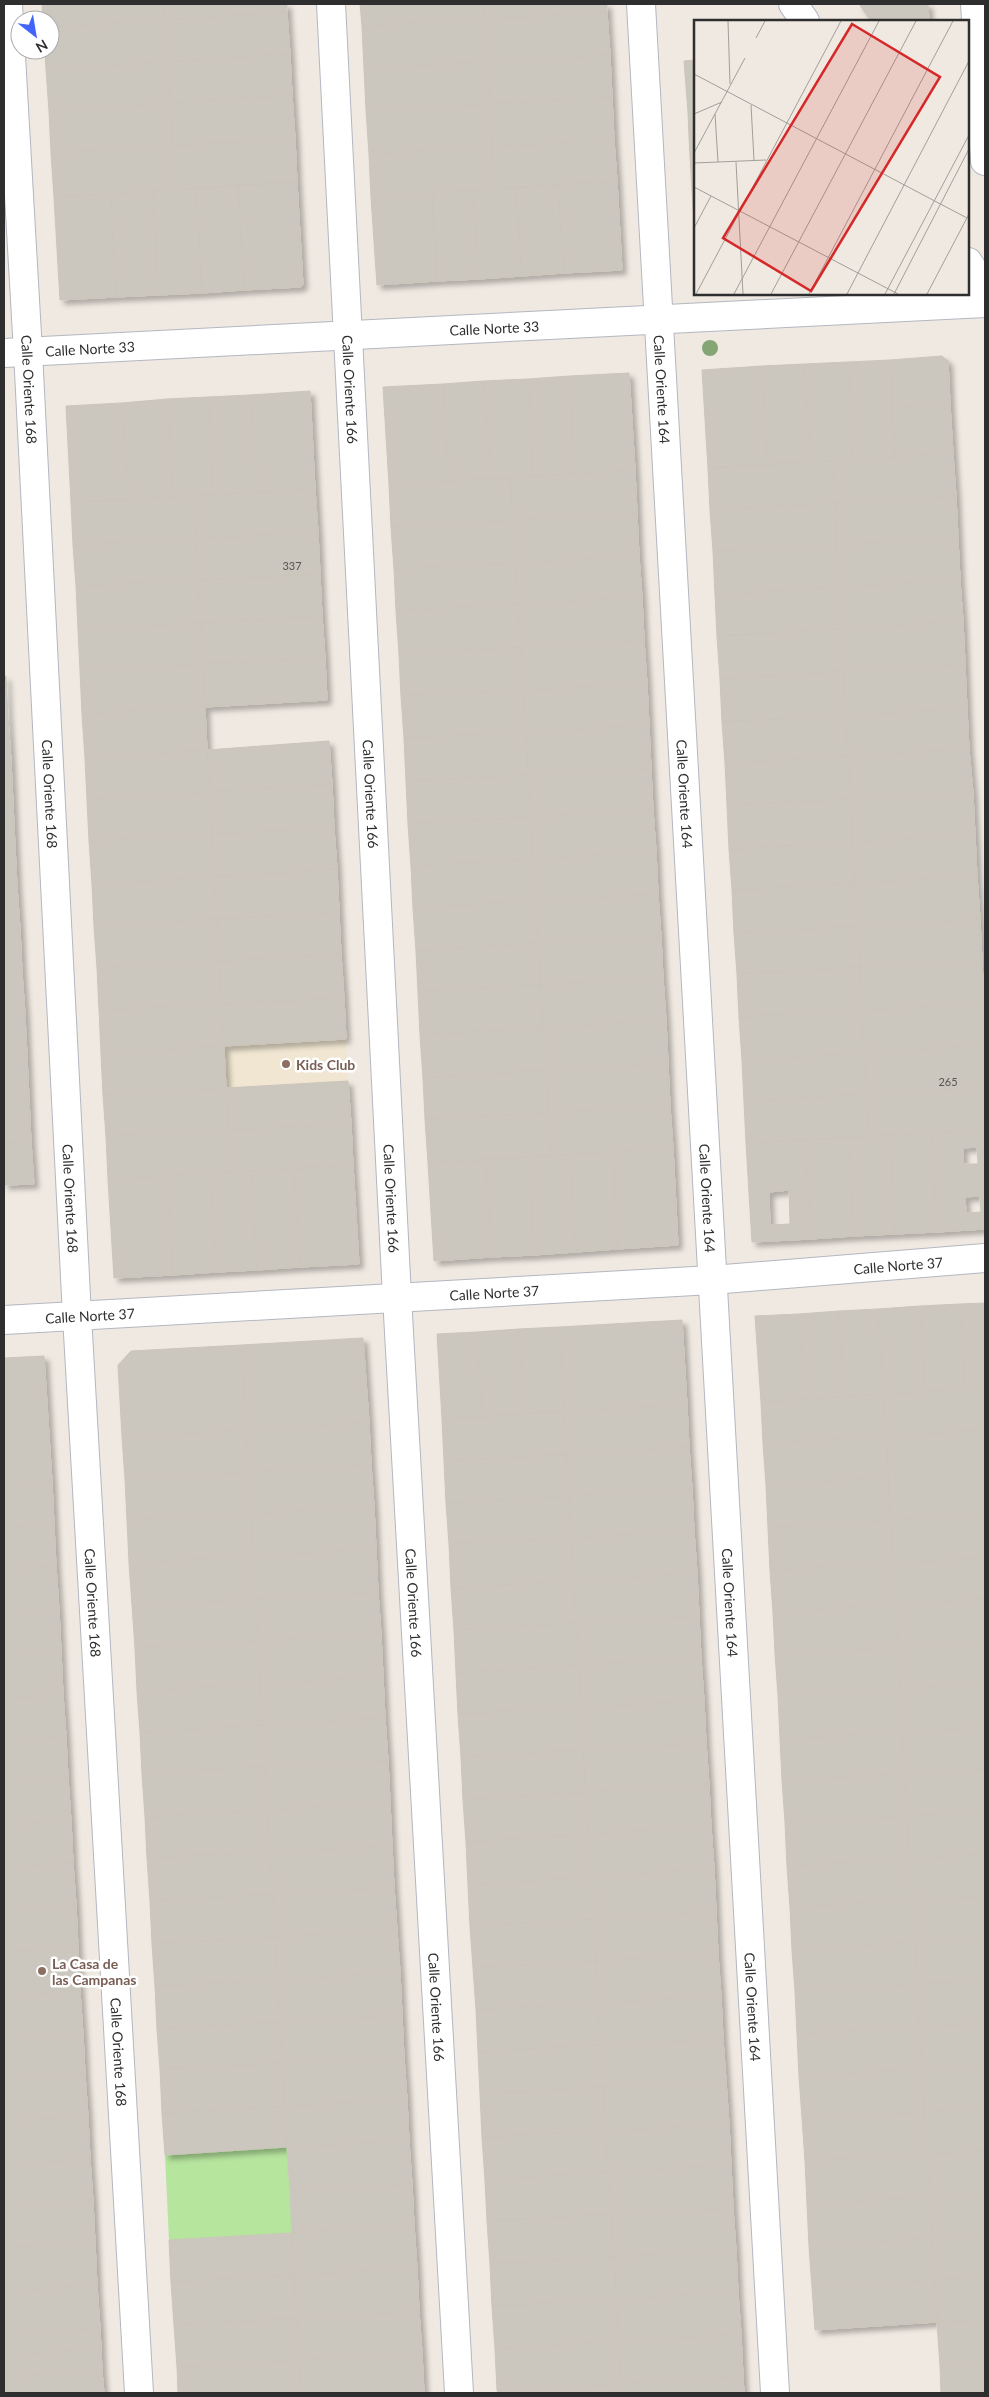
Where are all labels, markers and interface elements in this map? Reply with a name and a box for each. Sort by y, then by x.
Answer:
north arrow [10,10,60,60]
inset map [694,20,969,295]
text: N [33,37,51,57]
street label: Calle Norte 33 [449,317,540,338]
street label: Calle Oriente 168 [19,334,41,444]
street label: Calle Oriente 166 [339,335,362,444]
street label: Calle Oriente 164 [651,335,674,444]
street label: Calle Norte 33 [45,337,135,359]
house number: 337 [282,559,302,572]
street label: Calle Oriente 168 [39,739,62,849]
street label: Calle Oriente 166 [360,739,383,849]
street label: Calle Oriente 164 [674,739,697,849]
place label: Kids Club [296,1056,355,1073]
marker: Kids Club [280,1058,292,1070]
house number: 265 [938,1075,958,1088]
street label: Calle Oriente 168 [60,1143,82,1253]
street label: Calle Oriente 164 [696,1143,720,1253]
street label: Calle Oriente 166 [381,1144,403,1253]
street label: Calle Norte 37 [853,1253,944,1277]
street label: Calle Norte 37 [449,1281,539,1303]
street label: Calle Norte 37 [45,1304,135,1326]
street label: Calle Oriente 168 [82,1548,105,1658]
street label: Calle Oriente 166 [403,1548,426,1658]
street label: Calle Oriente 164 [719,1548,742,1657]
street label: Calle Oriente 166 [426,1952,449,2062]
street label: Calle Oriente 164 [742,1952,765,2062]
place label: La Casa de las Campanas [52,1955,136,1988]
marker: La Casa de las Campanas [36,1965,48,1977]
street label: Calle Oriente 168 [108,1997,131,2107]

